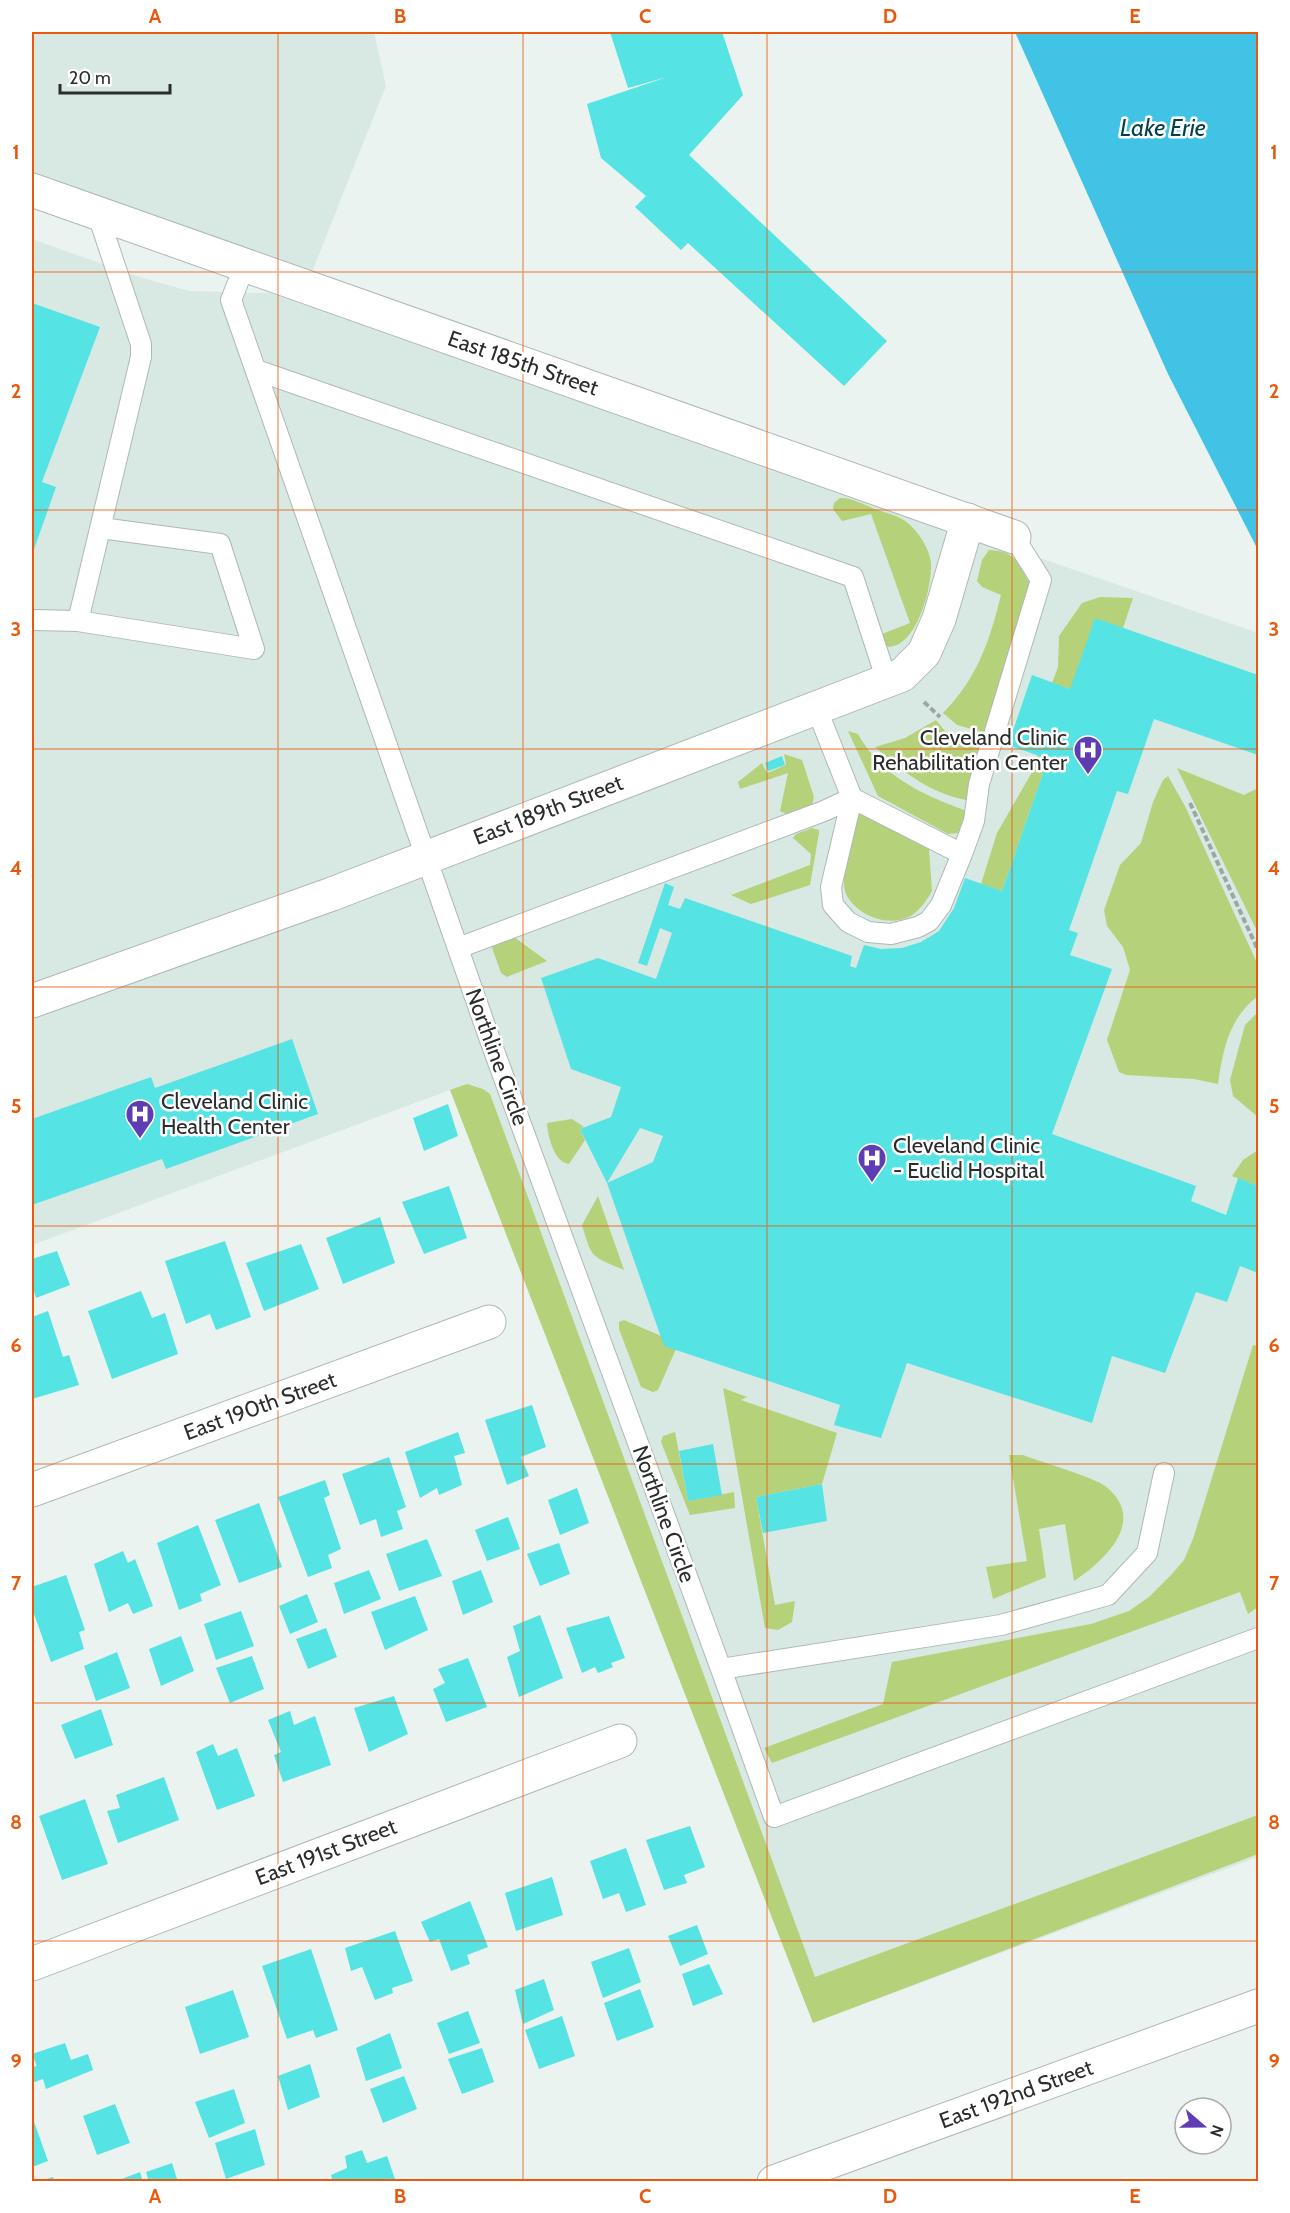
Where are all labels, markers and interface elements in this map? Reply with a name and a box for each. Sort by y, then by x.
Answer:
text: A [149,4,162,28]
text: B [394,4,406,28]
text: C [639,4,651,28]
text: D [883,4,897,28]
text: E [1129,4,1141,28]
scale bar [60,57,170,95]
text: 20 m [69,67,111,89]
water label: Lake Erie [1120,113,1206,142]
text: 1 [12,140,20,164]
text: 1 [1270,140,1278,164]
street label: East 185th Street [444,325,602,402]
text: 2 [11,379,21,403]
text: 2 [1269,379,1279,403]
text: 3 [11,617,21,641]
text: 3 [1269,617,1279,641]
place label: Cleveland Clinic Rehabilitation Center [872,724,1067,776]
hospital icon: Cleveland Clinic Rehabilitation Center [1072,734,1104,776]
street label: East 189th Street [469,769,627,851]
text: 4 [10,856,22,880]
text: 4 [1268,856,1280,880]
street label: Northline Circle [460,985,534,1129]
place label: Cleveland Clinic Health Center [161,1088,308,1140]
text: 5 [11,1094,21,1118]
text: 5 [1269,1094,1279,1118]
hospital icon: Cleveland Clinic Health Center [124,1098,156,1140]
place label: Cleveland Clinic - Euclid Hospital [893,1132,1045,1184]
hospital icon: Cleveland Clinic - Euclid Hospital [856,1142,888,1184]
text: 6 [10,1333,22,1357]
text: 6 [1268,1333,1280,1357]
street label: East 190th Street [180,1366,340,1446]
street label: Northline Circle [627,1442,701,1586]
text: 7 [11,1571,22,1595]
text: 7 [1269,1571,1280,1595]
text: 8 [10,1810,22,1834]
text: 8 [1268,1810,1280,1834]
street label: East 191st Street [252,1812,401,1891]
text: 9 [10,2049,22,2073]
text: 9 [1268,2049,1280,2073]
street label: East 192nd Street [936,2054,1097,2134]
north arrow [1173,2096,1233,2156]
text: N [1206,2122,1227,2140]
text: A [149,2184,162,2208]
text: B [394,2184,406,2208]
text: C [639,2184,651,2208]
text: D [883,2184,897,2208]
text: E [1129,2184,1141,2208]

